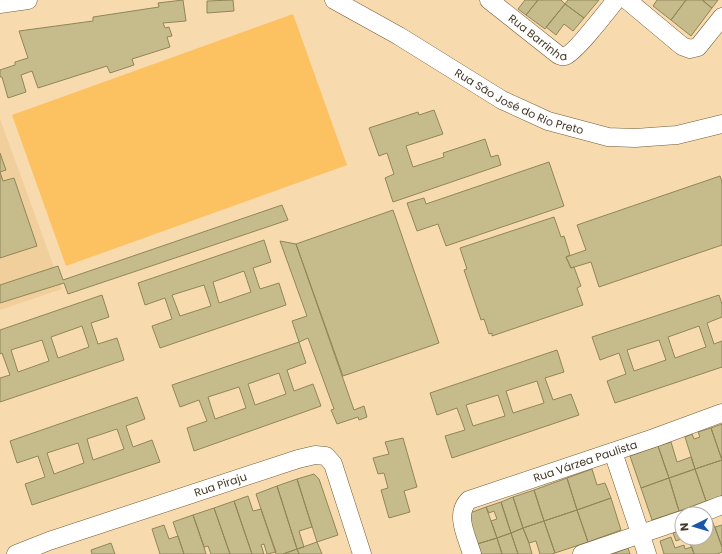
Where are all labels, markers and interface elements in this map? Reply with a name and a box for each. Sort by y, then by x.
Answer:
street label: Rua Barrinha [505,10,567,64]
street label: Rua São José do Rio Preto [452,65,586,138]
street label: Rua Várzea Paulista [531,436,639,486]
street label: Rua Piraju [192,468,249,501]
north arrow [674,506,714,546]
text: N [676,522,692,532]

